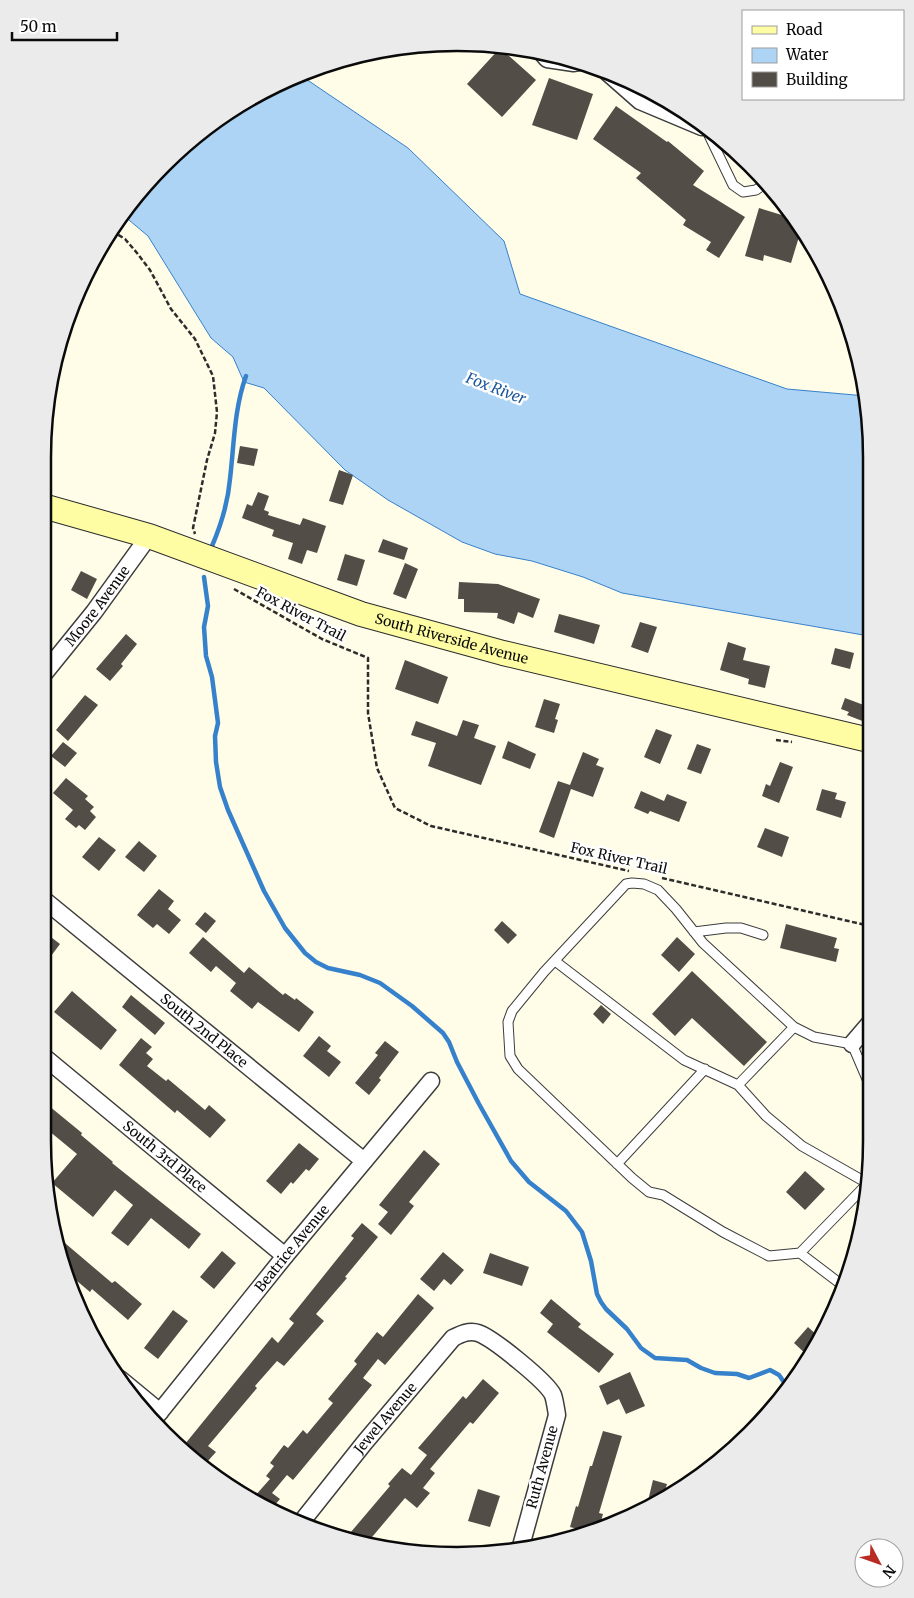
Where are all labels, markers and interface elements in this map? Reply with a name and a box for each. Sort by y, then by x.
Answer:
scale bar [12,10,118,42]
legend [742,10,904,100]
text: 50 m [20,17,57,36]
text: Road [786,20,822,39]
text: Water [785,45,829,64]
text: Building [786,70,848,89]
water label: Fox River [462,368,529,408]
street label: Moore Avenue [61,562,134,650]
street label: Fox River Trail [253,583,349,645]
street label: South Riverside Avenue [373,609,530,668]
street label: Fox River Trail [569,838,670,878]
street label: South 2nd Place [157,990,252,1072]
street label: South 3rd Place [119,1117,210,1197]
street label: Beatrice Avenue [251,1201,333,1296]
street label: Jewel Avenue [349,1379,421,1458]
street label: Ruth Avenue [522,1424,562,1510]
north arrow [854,1538,904,1588]
text: N [878,1561,899,1582]

